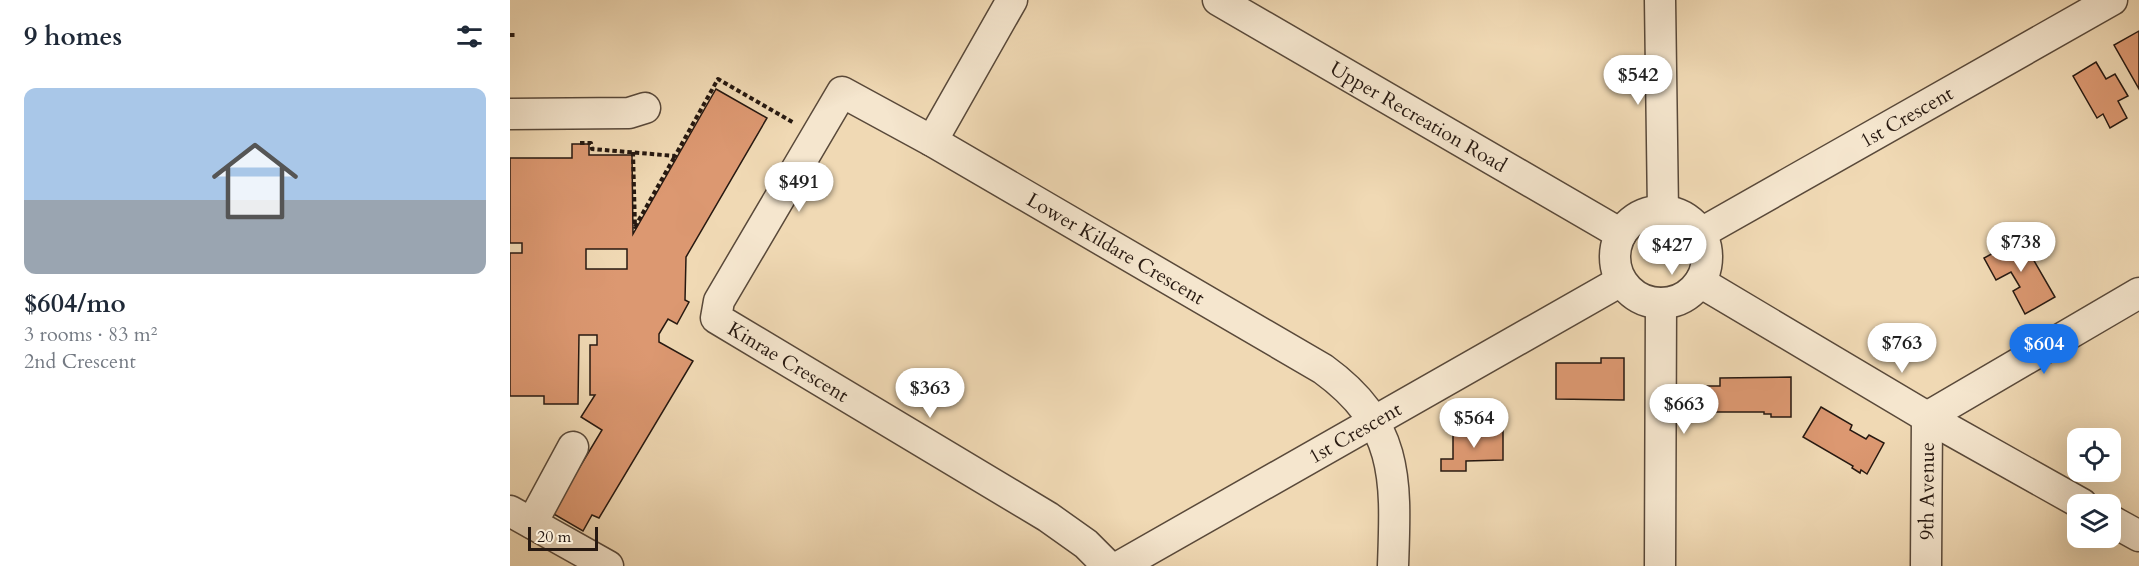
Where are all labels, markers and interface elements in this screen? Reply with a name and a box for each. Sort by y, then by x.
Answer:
text: 9 homes [24,19,122,54]
icon: filters [453,20,486,53]
street label: Upper Recreation Road [1325,55,1512,179]
pin: $542 [1602,55,1674,106]
text: $542 [1618,61,1658,88]
street label: 1st Crescent [1855,79,1958,154]
icon: home [201,127,309,235]
pin: $491 [763,162,835,213]
text: $491 [779,168,819,195]
street label: Lower Kildare Crescent [1022,186,1210,311]
pin: $738 [1985,222,2057,273]
pin: $427 [1636,225,1708,276]
text: $738 [2001,228,2041,255]
text: $427 [1652,231,1692,258]
text: $604/mo [24,286,126,321]
street label: Kinrae Crescent [723,315,854,409]
text: 3 rooms · 83 m² [24,321,157,348]
pin: $763 [1866,323,1938,374]
pin: $604 [2008,324,2080,375]
text: $763 [1882,329,1922,356]
text: $604 [2024,330,2064,357]
text: 2nd Crescent [24,348,136,375]
pin: $363 [894,368,966,419]
text: $363 [910,374,950,401]
pin: $663 [1648,384,1720,435]
text: $663 [1664,390,1704,417]
street label: 1st Crescent [1303,395,1407,470]
pin: $564 [1438,398,1510,449]
text: $564 [1454,404,1494,431]
map controls [2067,428,2121,548]
button: locate [2067,428,2121,482]
street label: 9th Avenue [1913,442,1940,540]
button: layers [2067,494,2121,548]
scale bar [528,524,598,552]
text: 20 m [537,526,571,548]

